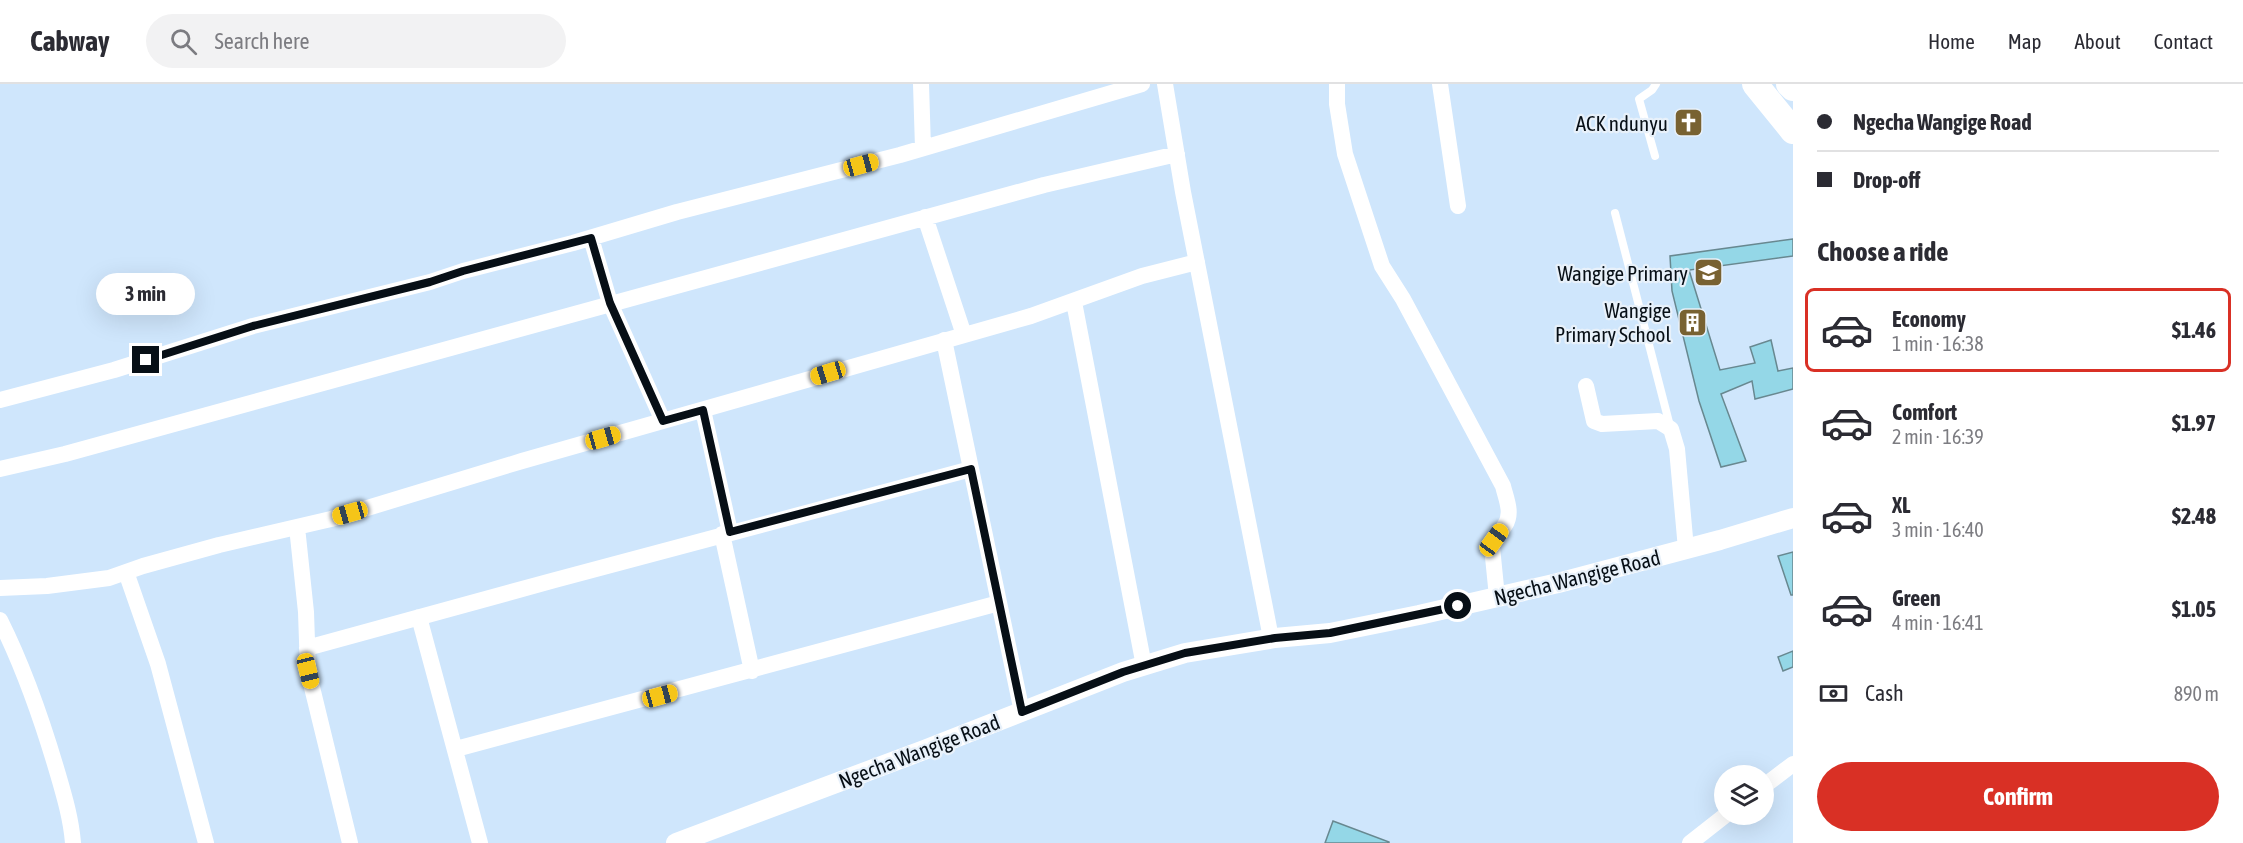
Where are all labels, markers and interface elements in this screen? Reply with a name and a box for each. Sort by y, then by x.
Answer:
search box [146,14,566,68]
text: Cabway [30,25,110,57]
icon: search [167,25,200,58]
text: Search here [215,28,310,54]
text: Home [1928,29,1975,53]
text: Map [2008,29,2042,53]
text: About [2075,29,2121,53]
text: Contact [2154,29,2213,53]
church icon: ACK ndunyu [1673,107,1705,139]
text: Ngecha Wangige Road [1853,109,2032,135]
place label: ACK ndunyu [1576,111,1668,135]
car [841,152,881,178]
text: Drop-off [1853,167,1920,193]
text: Choose a ride [1817,236,1949,267]
school or university icon: Wangige Primary [1693,257,1725,289]
place label: Wangige Primary [1558,261,1688,285]
callout: 3 min [96,273,195,315]
text: 3 min [125,282,166,305]
place label: Wangige Primary School [1555,298,1671,346]
icon: car [1820,303,1874,357]
building icon: Wangige Primary School [1676,306,1708,338]
text: Economy [1892,306,1966,332]
text: $1.46 [2172,317,2216,343]
text: 1 min · 16:38 [1892,332,1984,355]
route end [132,346,159,373]
car [808,359,848,387]
icon: car [1820,396,1874,450]
text: Comfort [1892,399,1957,425]
text: $1.97 [2172,410,2216,436]
car [583,424,623,452]
text: 2 min · 16:39 [1892,425,1984,448]
icon: car [1820,489,1874,543]
text: XL [1892,492,1910,518]
car [330,499,370,527]
text: $2.48 [2172,503,2216,529]
text: 3 min · 16:40 [1892,518,1984,541]
car [1476,520,1512,560]
street label: Ngecha Wangige Road [1491,545,1663,609]
icon: car [1820,582,1874,636]
text: Green [1892,585,1941,611]
route start [1444,592,1471,619]
text: $1.05 [2172,596,2216,622]
text: 4 min · 16:41 [1892,611,1984,634]
car [295,651,321,691]
icon: cash [1817,677,1850,710]
text: Cash [1865,680,1904,706]
text: 890 m [2174,682,2219,705]
car [640,683,680,709]
street label: Ngecha Wangige Road [835,709,1003,793]
button: Confirm [1817,762,2219,831]
map controls [1714,765,1774,825]
button: layers [1714,765,1774,825]

